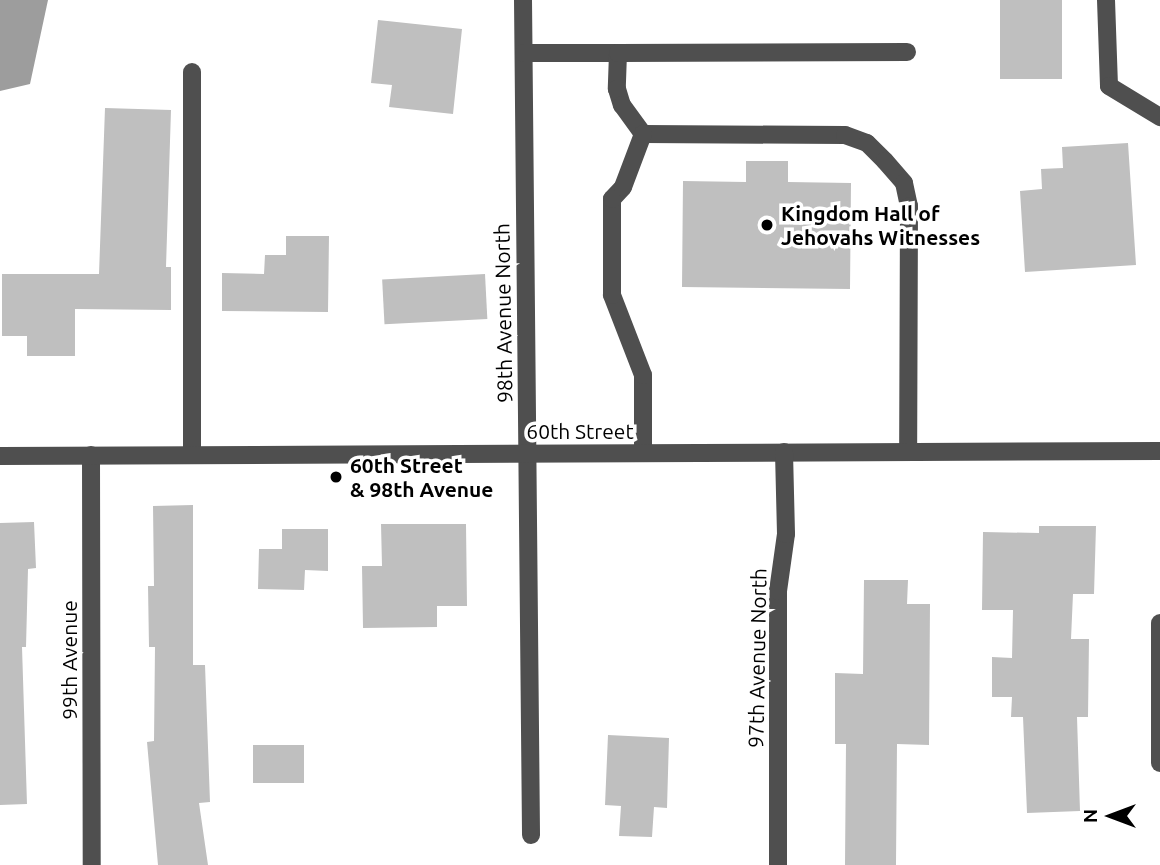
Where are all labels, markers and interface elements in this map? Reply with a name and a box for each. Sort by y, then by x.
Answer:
place label: Kingdom Hall of Jehovahs Witnesses [781,200,980,250]
marker: Kingdom Hall of Jehovahs Witnesses [759,217,775,233]
street label: 98th Avenue North [489,223,517,403]
street label: 60th Street [526,418,634,444]
place label: 60th Street & 98th Avenue [350,452,493,502]
marker: 60th Street & 98th Avenue [328,469,344,485]
street label: 97th Avenue North [743,568,771,748]
street label: 99th Avenue [56,600,82,720]
north arrow [1076,781,1146,851]
text: N [1079,809,1101,823]

